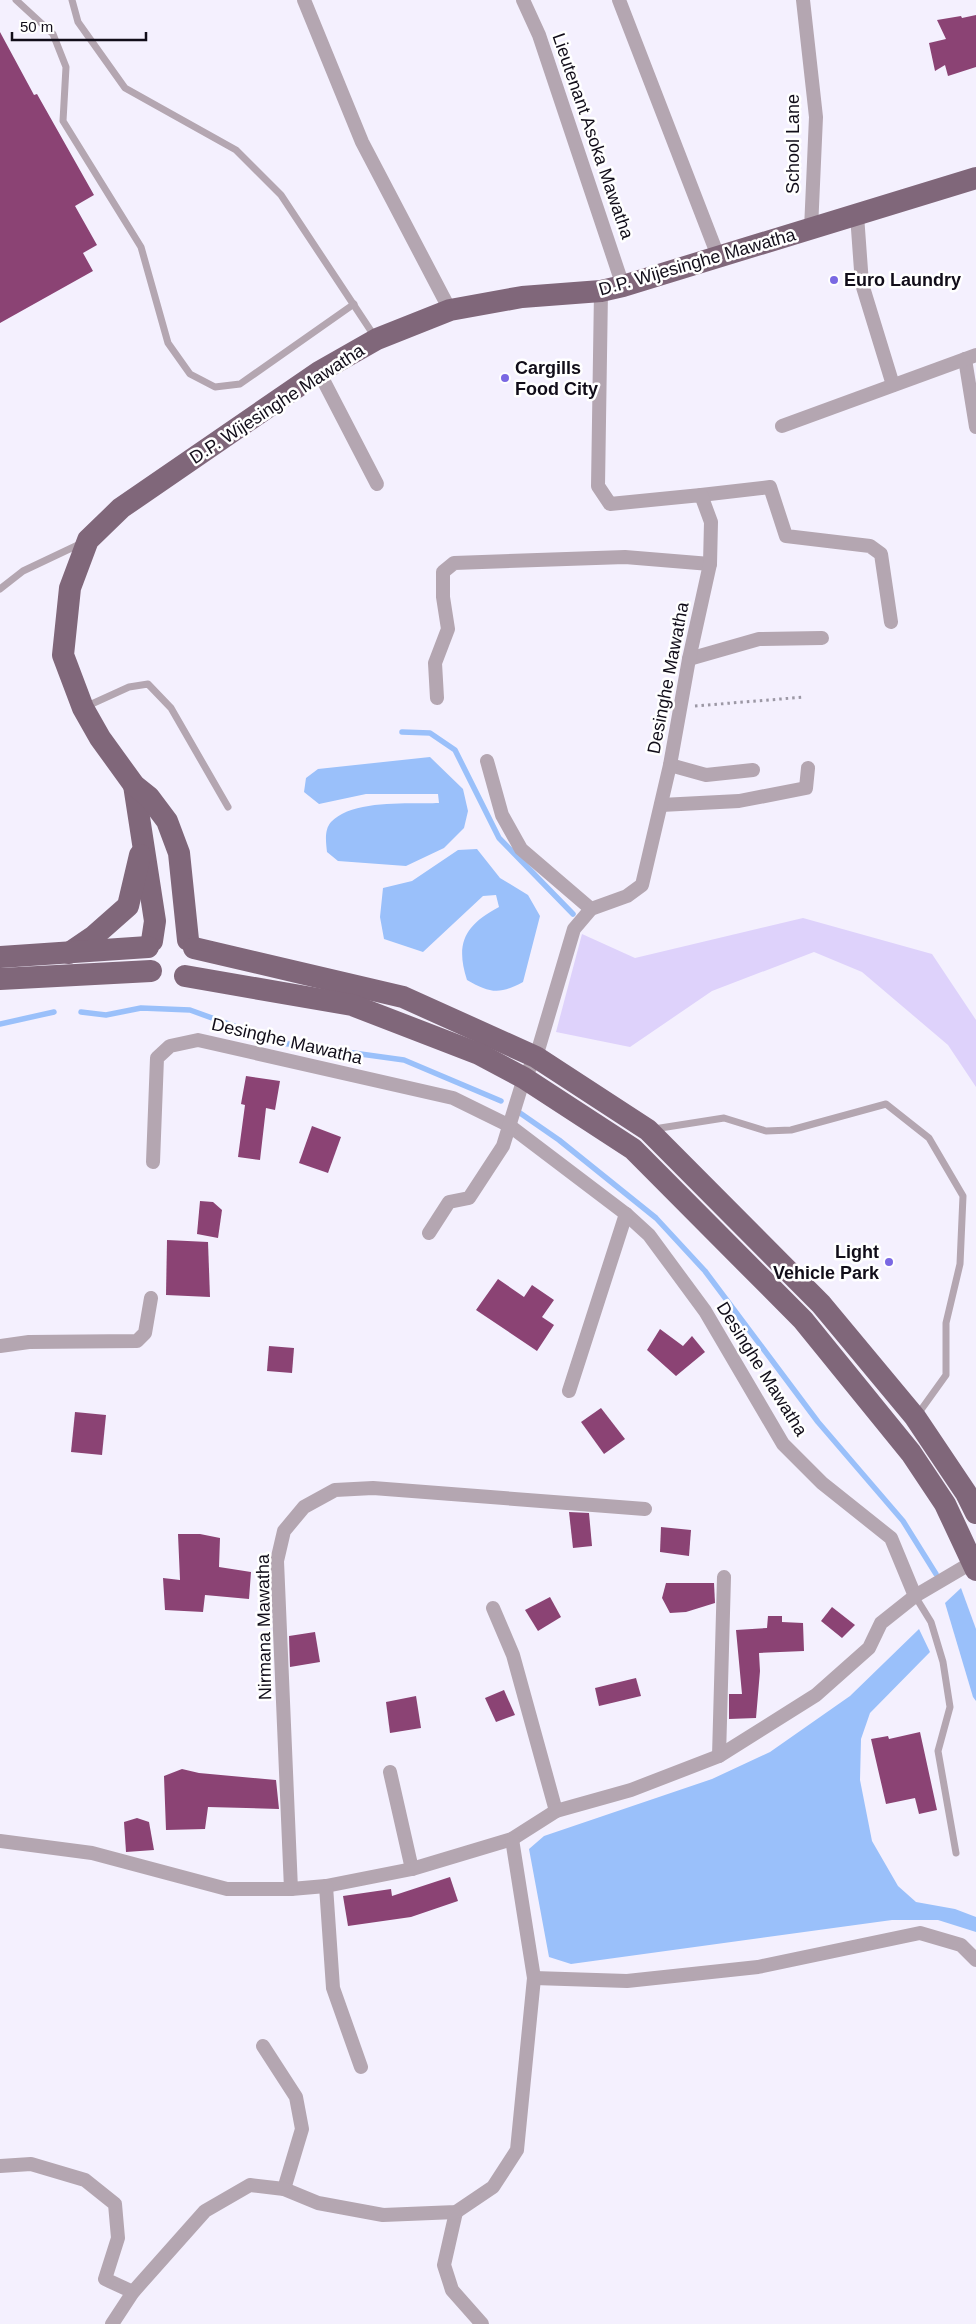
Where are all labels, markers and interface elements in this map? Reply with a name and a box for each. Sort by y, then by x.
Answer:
scale bar [12,10,146,42]
text: 50 m [20,18,53,35]
street label: Lieutenant Asoka Mawatha [548,31,638,242]
street label: School Lane [783,94,803,194]
street label: D.P. Wijesinghe Mawatha [596,224,799,300]
place label: Euro Laundry [844,270,961,290]
marker: Euro Laundry [828,274,840,286]
street label: D.P. Wijesinghe Mawatha [186,340,369,468]
place label: Cargills Food City [515,358,598,399]
marker: Cargills Food City [499,372,511,384]
street label: Desinghe Mawatha [643,599,693,756]
street label: Desinghe Mawatha [210,1014,365,1068]
place label: Light Vehicle Park [773,1242,880,1283]
marker: Light Vehicle Park [883,1256,895,1268]
street label: Desinghe Mawatha [713,1298,812,1440]
street label: Nirmana Mawatha [253,1553,275,1700]

